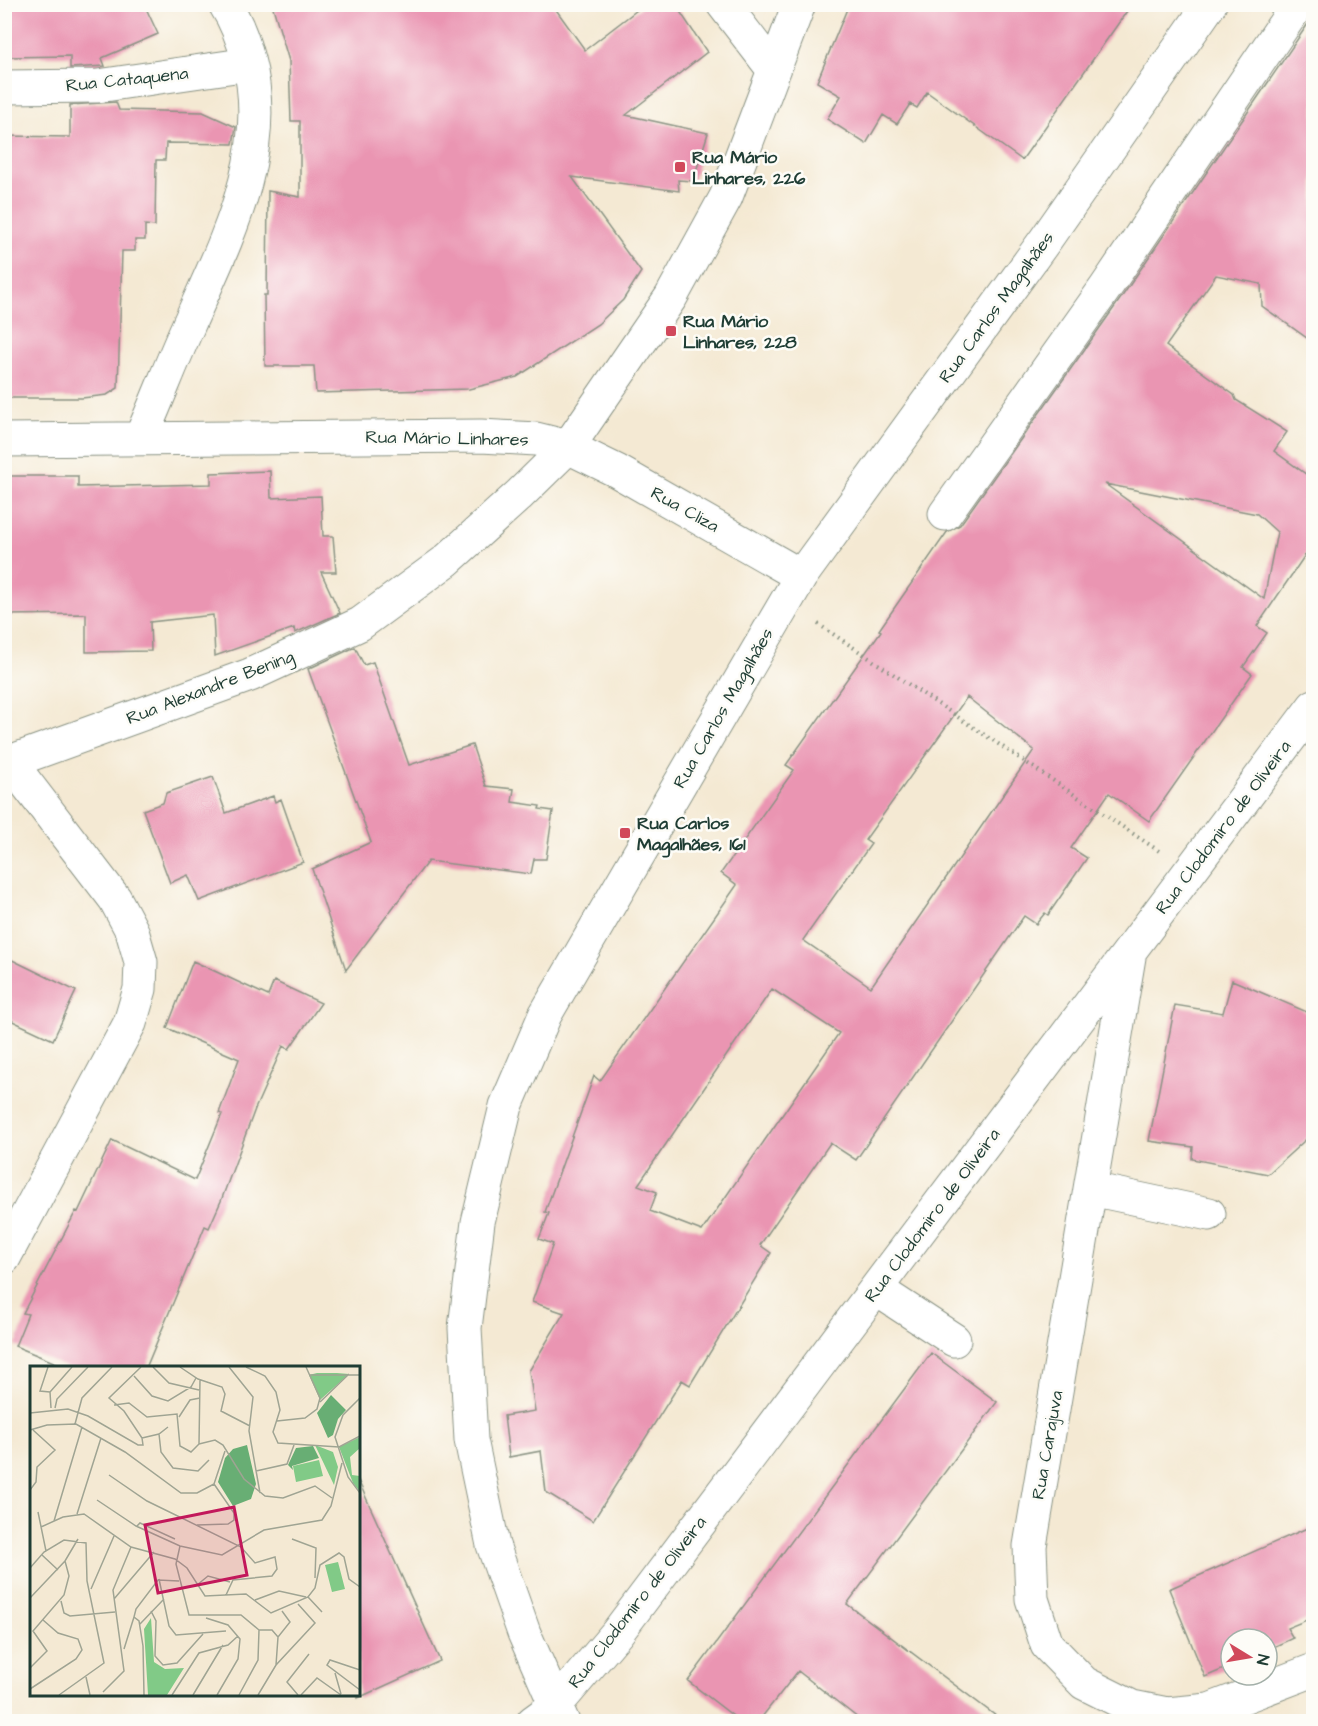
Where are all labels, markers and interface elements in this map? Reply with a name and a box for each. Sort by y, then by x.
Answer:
street label: Rua Cataquena [65,61,190,98]
place label: Rua Mário Linhares, 226 [692,145,806,191]
marker: Rua Mário Linhares, 226 [673,160,687,174]
street label: Rua Carlos Magalhães [933,227,1061,389]
place label: Rua Mário Linhares, 228 [683,309,797,355]
marker: Rua Mário Linhares, 228 [664,324,678,338]
street label: Rua Mário Linhares [365,425,529,452]
street label: Rua Cliza [646,480,723,538]
street label: Rua Carlos Magalhães [667,623,781,794]
street label: Rua Alexandre Bening [123,644,298,732]
street label: Rua Clodomiro de Oliveira [1150,735,1297,920]
place label: Rua Carlos Magalhães, 161 [637,811,746,858]
marker: Rua Carlos Magalhães, 161 [618,826,632,840]
street label: Rua Clodomiro de Oliveira [859,1123,1006,1308]
inset map [30,1366,360,1696]
street label: Rua Carajuva [1026,1389,1069,1502]
street label: Rua Clodomiro de Oliveira [562,1511,713,1694]
north arrow [1219,1627,1279,1687]
text: N [1251,1653,1274,1667]

